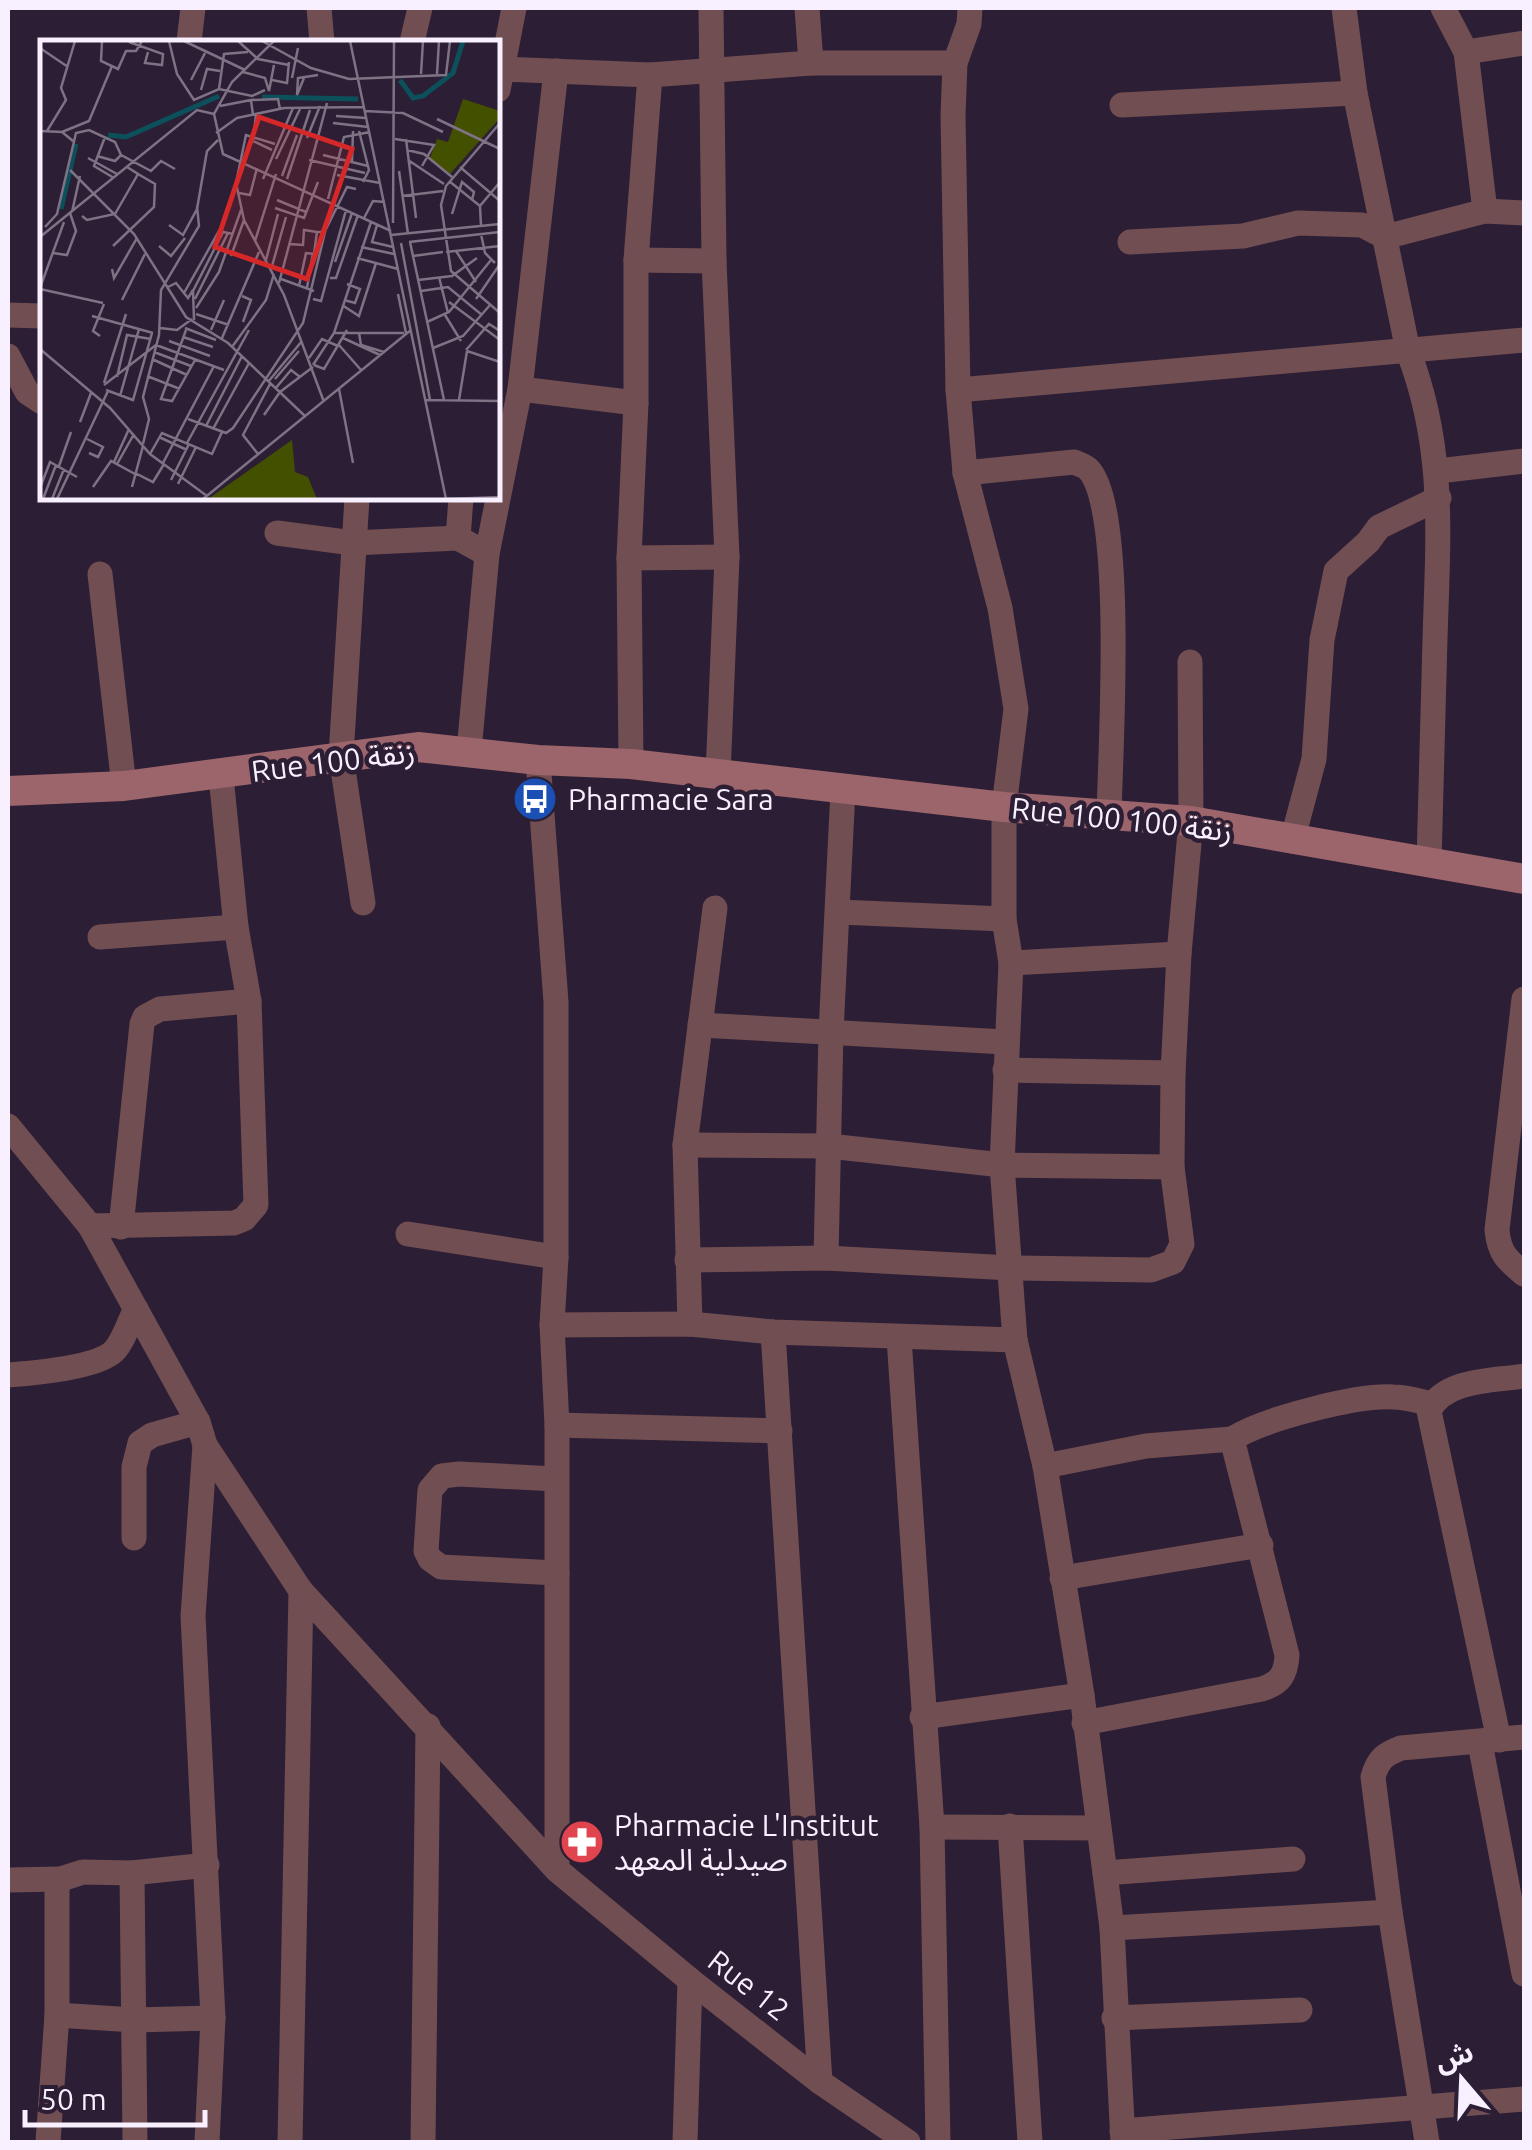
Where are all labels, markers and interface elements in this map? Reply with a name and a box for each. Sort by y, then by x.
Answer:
inset map [40,40,500,500]
street label: Rue 100 زنقة [249,734,417,789]
bus stop icon: Pharmacie Sara [512,776,558,822]
place label: Pharmacie Sara [568,782,774,816]
street label: Rue 100 زنقة 100 [1010,790,1234,849]
place label: Pharmacie L'Institut صيدلية المعهد [614,1808,879,1877]
pharmacy icon: Pharmacie L'Institut صيدلية المعهد [559,1819,605,1865]
street label: Rue 12 [702,1943,796,2027]
north arrow [1412,2030,1512,2130]
text: ش [1431,2035,1477,2078]
scale bar [25,2065,205,2127]
text: 50 m [40,2082,107,2116]

